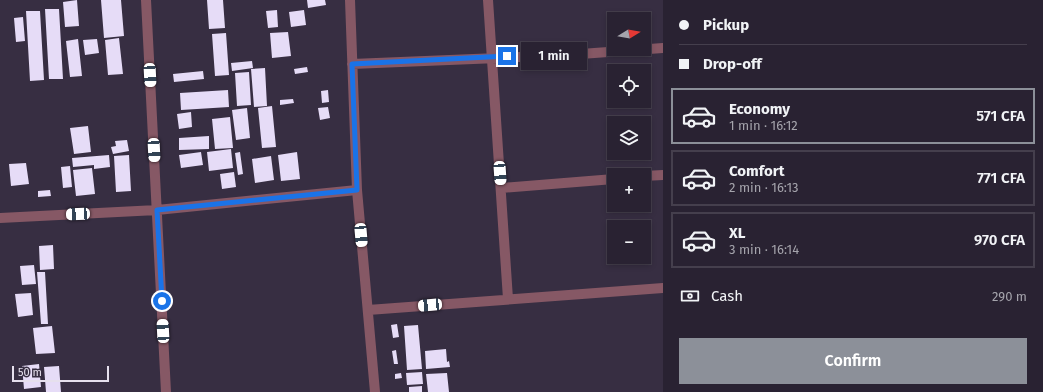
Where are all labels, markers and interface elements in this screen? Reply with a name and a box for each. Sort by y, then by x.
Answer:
north arrow [607,12,651,56]
map controls [607,12,651,264]
text: Pickup [703,16,749,34]
callout: 1 min [521,42,587,70]
route end [498,47,516,65]
text: 1 min [538,48,570,63]
text: Drop-off [703,55,762,73]
car [143,63,157,87]
button: locate [607,64,651,108]
icon: car [681,98,717,134]
text: Economy [729,100,790,118]
text: 571 CFA [976,107,1025,125]
button: layers [607,116,651,160]
text: 1 min · 16:12 [729,118,798,133]
car [147,138,161,162]
icon: car [681,160,717,196]
car [493,161,507,185]
text: Comfort [729,162,785,180]
button: + [607,168,651,212]
text: 771 CFA [977,169,1025,187]
text: 2 min · 16:13 [729,180,799,195]
car [66,207,90,221]
button: − [607,220,651,264]
icon: car [681,222,717,258]
car [354,223,368,247]
text: XL [729,224,745,242]
text: 970 CFA [974,231,1025,249]
text: 3 min · 16:14 [729,242,799,257]
icon: cash [679,285,701,307]
text: Cash [711,287,743,305]
text: 290 m [992,289,1027,304]
route start [153,292,171,310]
car [418,298,442,312]
car [156,319,170,343]
button: Confirm [679,338,1027,384]
scale bar [12,364,109,383]
text: 50 m [18,366,42,379]

